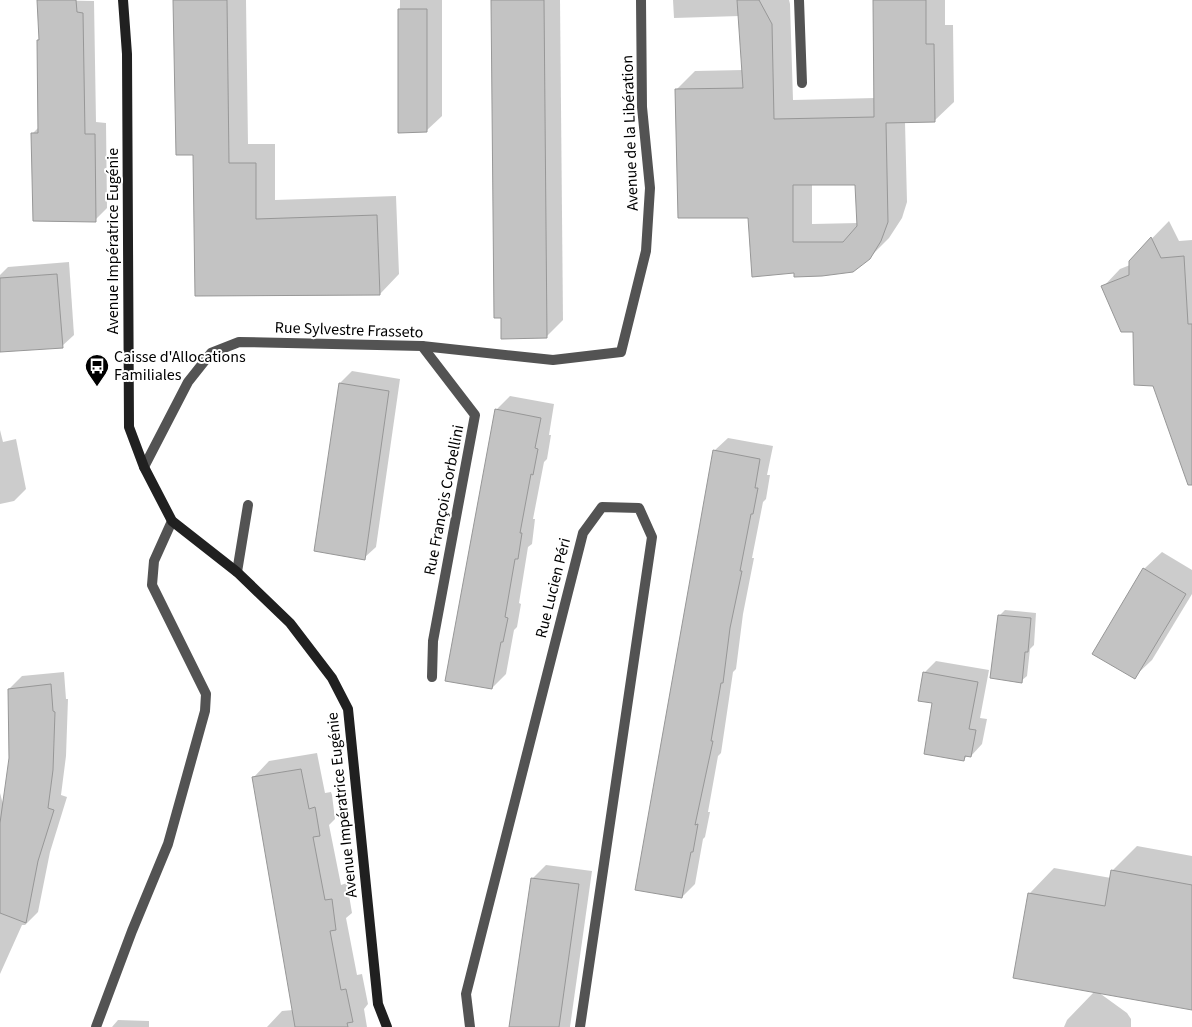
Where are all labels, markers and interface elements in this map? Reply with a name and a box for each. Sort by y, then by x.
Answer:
street label: Avenue de la Libération [616,55,644,211]
street label: Avenue Impératrice Eugénie [102,148,124,334]
street label: Rue Sylvestre Frasseto [274,316,424,344]
place label: Caisse d'Allocations Familiales [114,346,246,386]
bus stop icon: Caisse d'Allocations Familiales [84,353,110,387]
street label: Rue François Corbellini [419,423,469,577]
street label: Rue Lucien Péri [530,536,576,640]
street label: Avenue Impératrice Eugénie [321,711,363,899]

